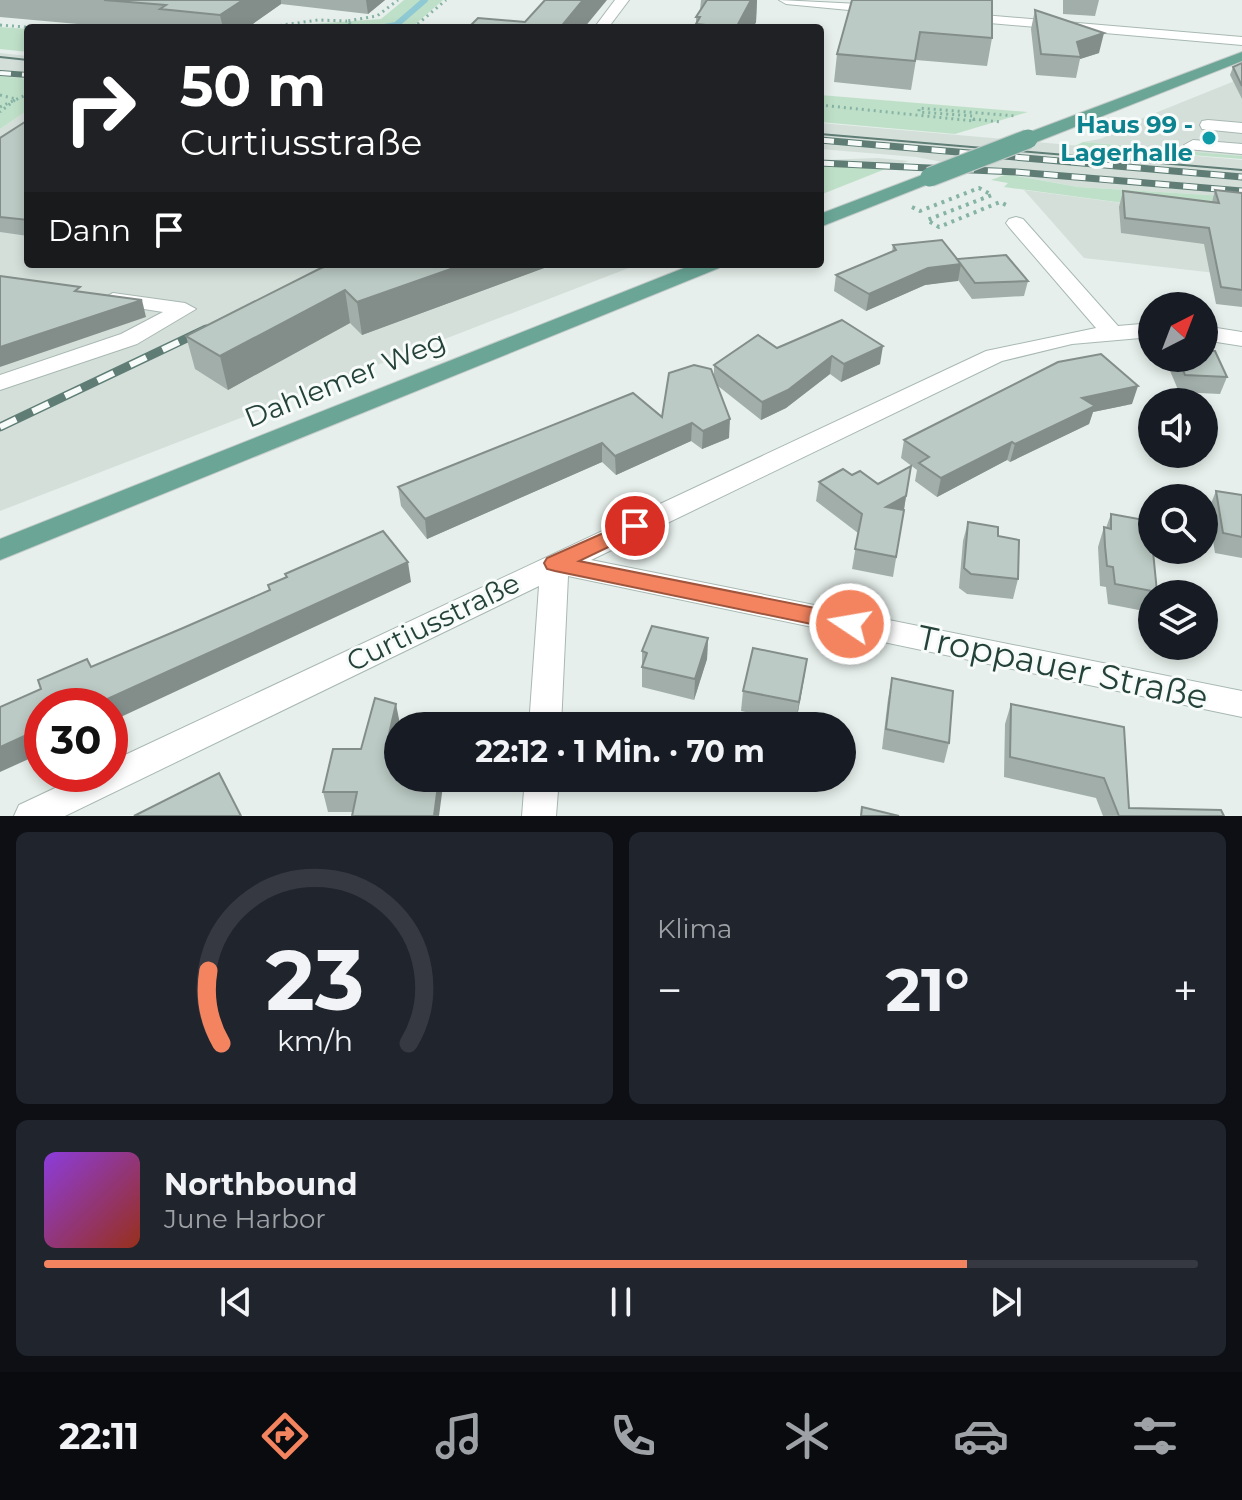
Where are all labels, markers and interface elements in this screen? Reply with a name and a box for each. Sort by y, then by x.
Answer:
text: 50 m [180,52,326,120]
icon: right [48,56,152,160]
place label: Haus 99 - Lagerhalle [1060,110,1193,167]
text: Curtiusstraße [180,120,422,164]
marker: Haus 99 - Lagerhalle [1200,129,1218,147]
icon: arrive [147,208,191,252]
text: Dann [48,212,131,249]
north arrow [1138,292,1218,372]
map controls [1138,292,1218,660]
street label: Dahlemer Weg [239,323,451,435]
button: sound [1138,388,1218,468]
button: search [1138,484,1218,564]
pin [601,492,669,560]
icon: arrive [613,504,657,548]
street label: Curtiusstraße [341,565,525,679]
button: layers [1138,580,1218,660]
position arrow [808,582,892,666]
street label: Troppauer Straße [914,616,1212,718]
speed limit sign: 30 [24,688,128,792]
text: 22:12 · 1 Min. · 70 m [475,733,765,770]
text: Klima [657,913,732,945]
text: 23 [265,929,364,1031]
text: 21° [886,953,970,1026]
text: − [657,963,682,1017]
text: + [1173,963,1198,1017]
text: km/h [276,1023,353,1058]
text: Northbound [164,1166,358,1203]
text: June Harbor [164,1203,326,1235]
icon: previous [214,1280,258,1324]
icon: pause [599,1280,643,1324]
icon: next [984,1280,1028,1324]
icon: directions [257,1408,313,1464]
icon: music [431,1408,487,1464]
icon: phone [605,1408,661,1464]
icon: climate [779,1408,835,1464]
icon: car [953,1408,1009,1464]
icon: filters [1127,1408,1183,1464]
text: 22:11 [59,1414,139,1458]

